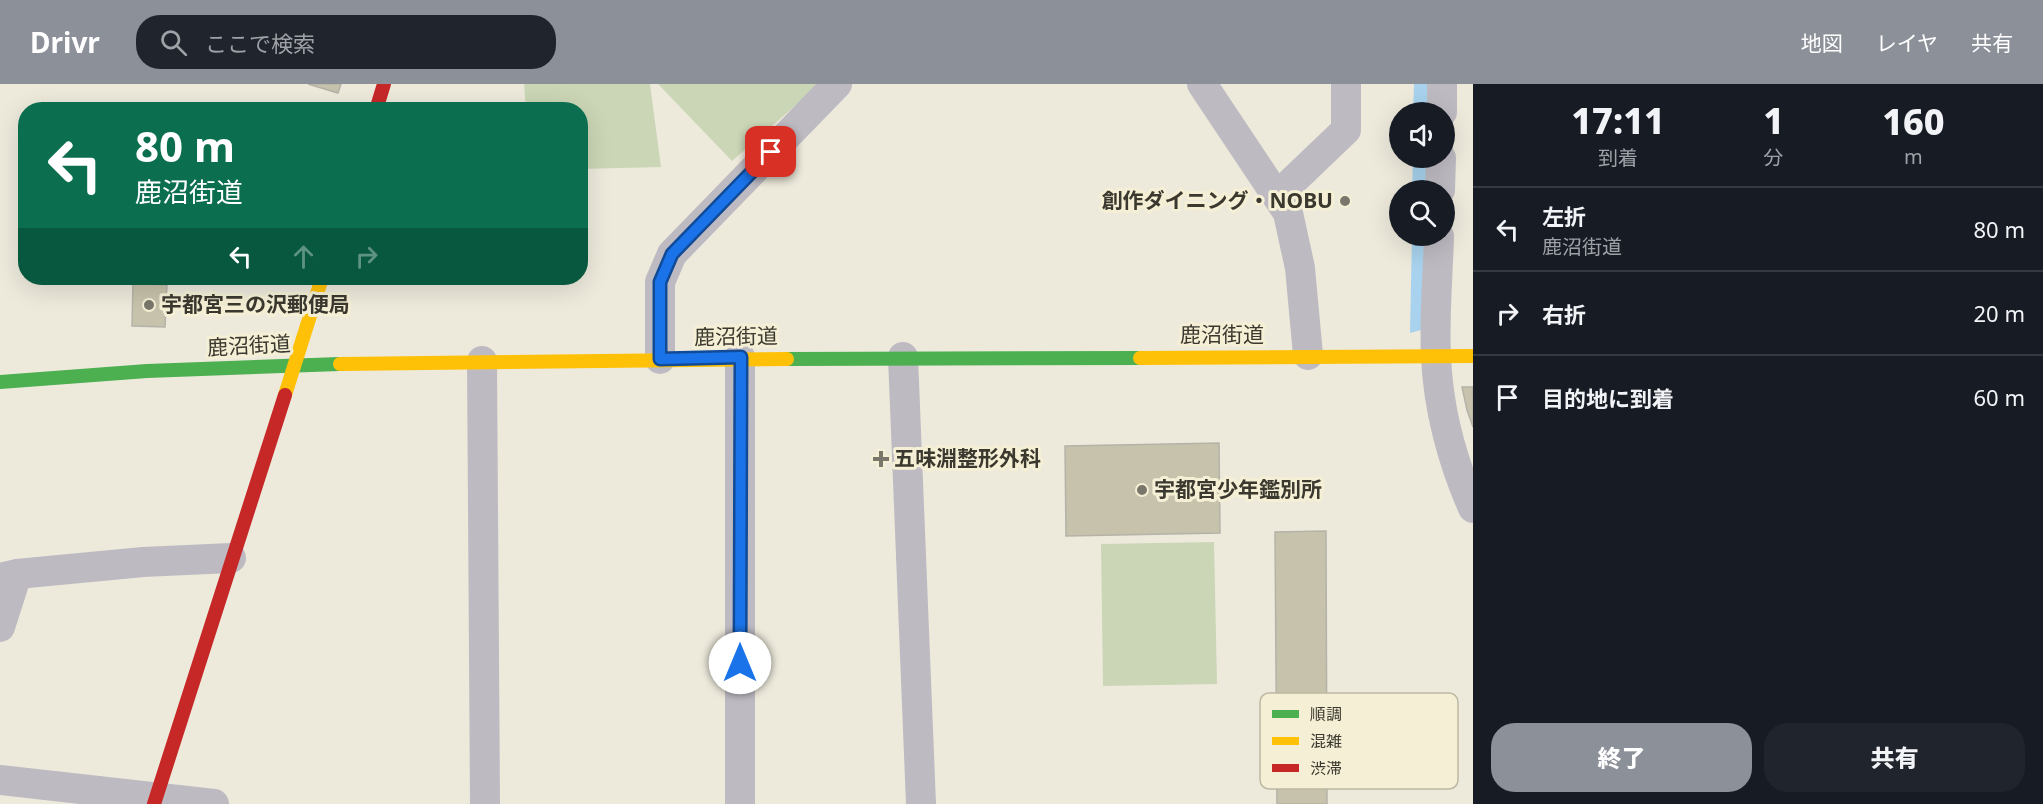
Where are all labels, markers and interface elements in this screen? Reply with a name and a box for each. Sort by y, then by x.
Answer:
search box [136,15,556,69]
text: Drivr [30,23,100,61]
icon: search [157,26,190,59]
text: ここで検索 [205,28,315,58]
text: 地図 [1801,29,1843,57]
text: レイヤ [1876,29,1938,57]
text: 共有 [1971,29,2013,57]
text: 17:11 [1571,96,1665,145]
text: 1 [1763,96,1784,145]
text: 160 [1882,97,1945,146]
map controls [1389,102,1455,246]
button: sound [1389,102,1455,168]
text: 80 m [135,117,235,174]
icon: left [36,126,114,204]
pin [745,126,796,177]
icon: arrive [754,135,787,168]
text: m [1904,143,1923,170]
text: 到着 [1598,144,1638,171]
text: 分 [1764,144,1784,171]
text: 鹿沼街道 [135,173,243,210]
button: search [1389,180,1455,246]
place label: 創作ダイニング・NOBU [1101,186,1333,214]
marker: 創作ダイニング・NOBU [1338,194,1352,208]
text: 左折 [1542,201,1586,231]
icon: left [1491,213,1524,246]
text: 80 m [1974,214,2025,244]
text: 鹿沼街道 [1542,233,1622,260]
icon: left [224,240,257,273]
icon: ahead [287,240,320,273]
icon: right [350,240,383,273]
place label: 宇都宮三の沢郵便局 [161,290,350,318]
icon: right [1491,297,1524,330]
marker: 宇都宮三の沢郵便局 [142,298,156,312]
text: 20 m [1974,298,2025,328]
text: 右折 [1542,299,1586,329]
street label: 鹿沼街道 [1180,320,1264,348]
street label: 鹿沼街道 [694,321,778,351]
street label: 鹿沼街道 [206,329,292,361]
icon: arrive [1491,381,1524,414]
text: 60 m [1974,382,2025,412]
text: 目的地に到着 [1542,383,1674,413]
place label: 五味淵整形外科 [894,444,1041,472]
marker: 五味淵整形外科 [872,450,890,468]
place label: 宇都宮少年鑑別所 [1154,475,1322,503]
marker: 宇都宮少年鑑別所 [1135,483,1149,497]
position arrow [708,631,772,695]
legend [1260,693,1458,789]
text: 順調 [1310,703,1342,725]
button: 終了 [1491,723,1752,792]
button: 共有 [1764,723,2025,792]
text: 混雑 [1310,730,1342,752]
text: 渋滞 [1310,757,1342,779]

